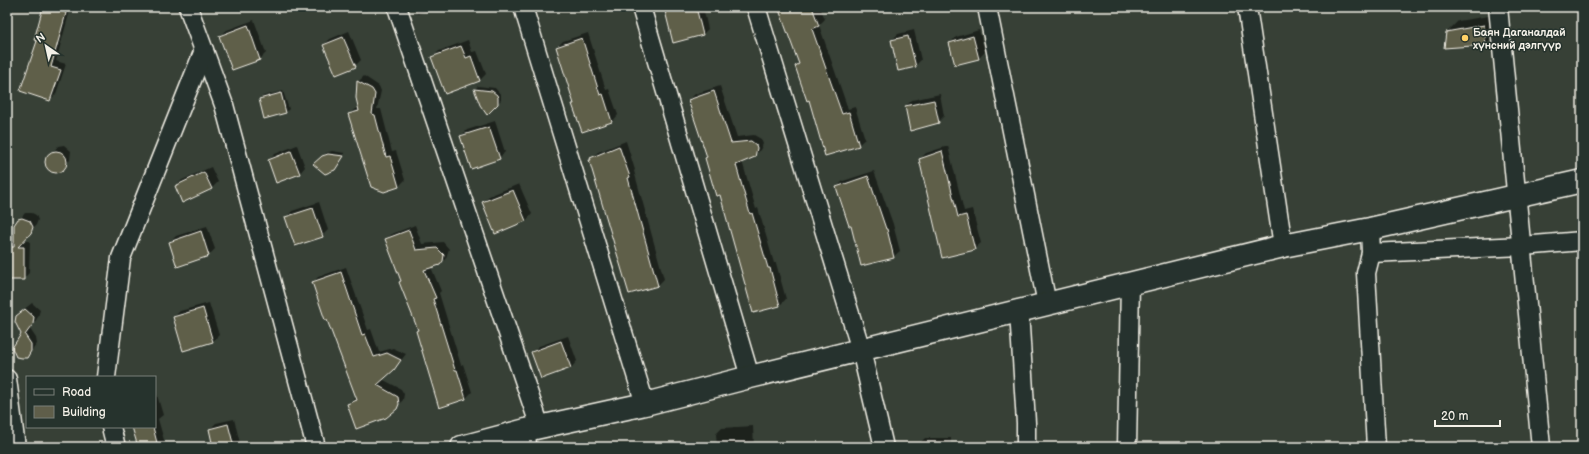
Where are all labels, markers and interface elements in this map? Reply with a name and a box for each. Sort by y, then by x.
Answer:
north arrow [26,26,66,66]
place label: Баян Даганалдай хүнсний дэлгүүр [1473,26,1566,52]
text: N [34,30,48,46]
marker: Баян Даганалдай хүнсний дэлгүүр [1460,33,1470,43]
legend [26,376,156,428]
text: Road [62,385,91,400]
scale bar [1435,402,1500,428]
text: Building [62,405,106,420]
text: 20 m [1441,409,1468,424]

